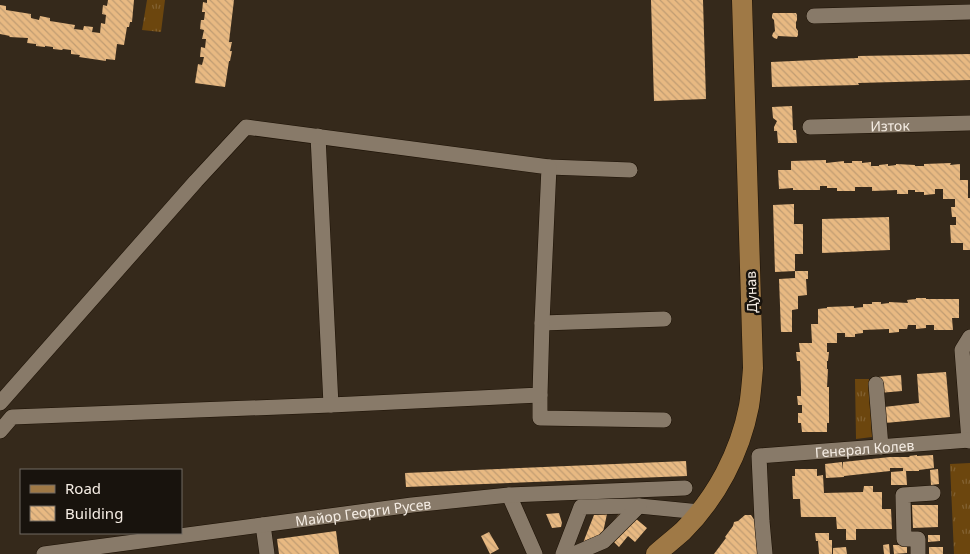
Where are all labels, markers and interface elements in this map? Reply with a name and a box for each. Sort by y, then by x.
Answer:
street label: Изток [870,115,910,135]
street label: Дунав [741,271,761,313]
street label: Генерал Колев [814,435,915,461]
legend [20,469,182,534]
text: Road [65,478,101,498]
street label: Майор Георги Русев [294,494,432,530]
text: Building [65,503,123,523]

